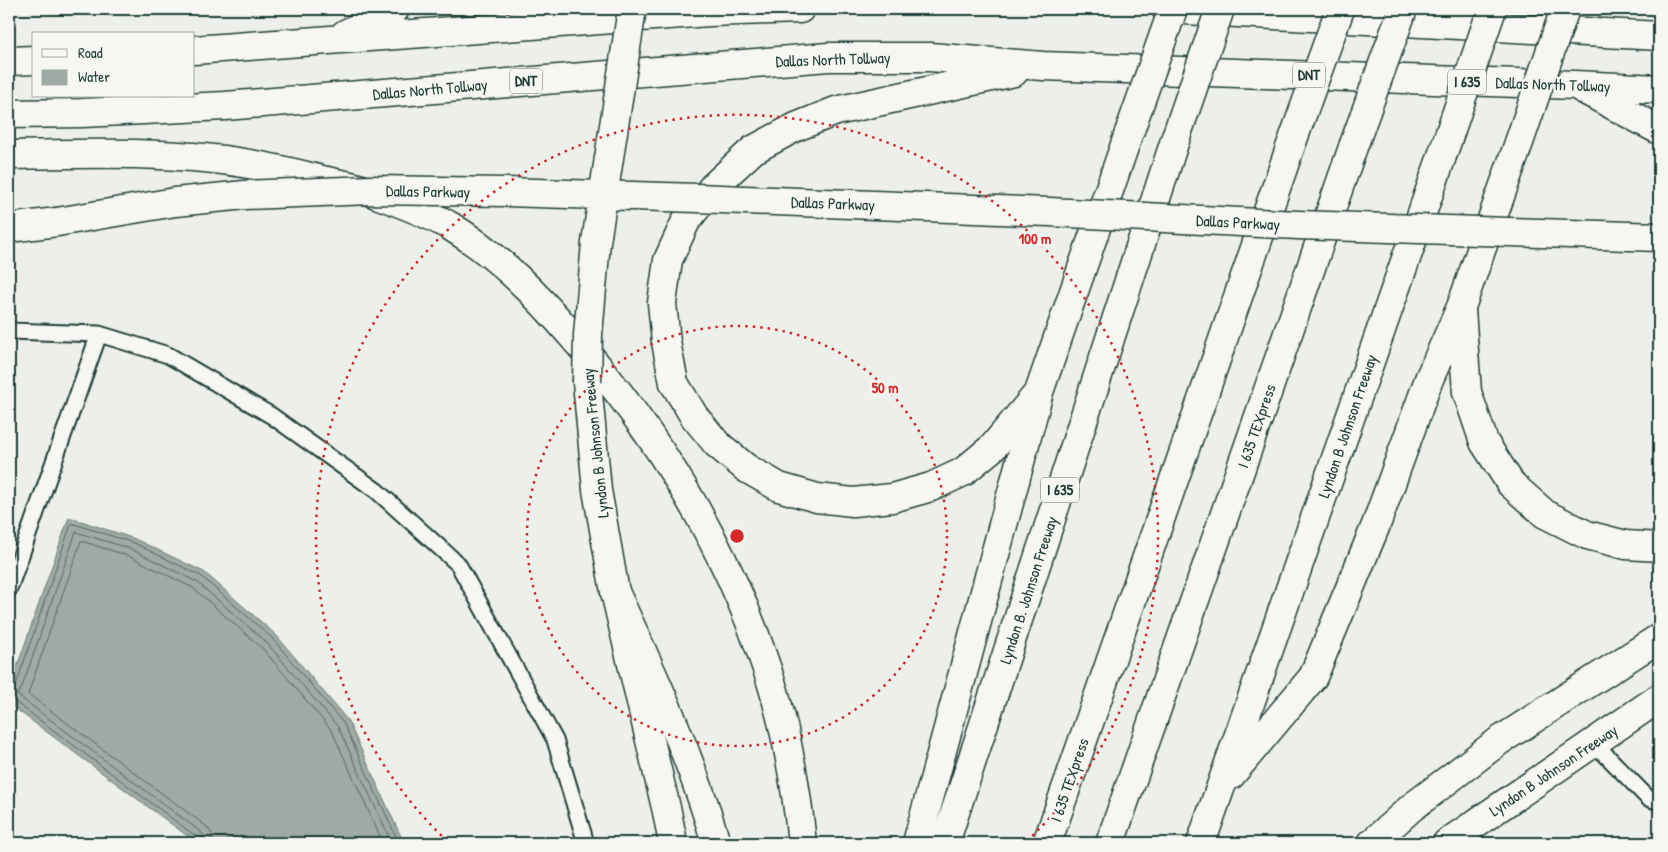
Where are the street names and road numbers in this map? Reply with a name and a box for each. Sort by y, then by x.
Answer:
street label: Dallas North Tollway [775,46,891,72]
road number: DNT [1293,62,1325,88]
road number: DNT [510,68,542,94]
road number: I 635 [1448,70,1486,94]
street label: Dallas North Tollway [1495,71,1611,97]
street label: Dallas North Tollway [372,73,489,105]
street label: Dallas Parkway [386,179,470,203]
street label: Dallas Parkway [791,191,876,215]
street label: Dallas Parkway [1195,209,1281,235]
street label: Lyndon B Johnson Freeway [1312,351,1382,501]
street label: Lyndon B Johnson Freeway [576,367,614,519]
street label: I 635 TEXpress [1231,381,1281,471]
road number: I 635 [1041,478,1079,502]
street label: Lyndon B. Johnson Freeway [994,513,1062,667]
street label: Lyndon B Johnson Freeway [1484,719,1622,821]
street label: I 635 TEXpress [1044,735,1094,825]

